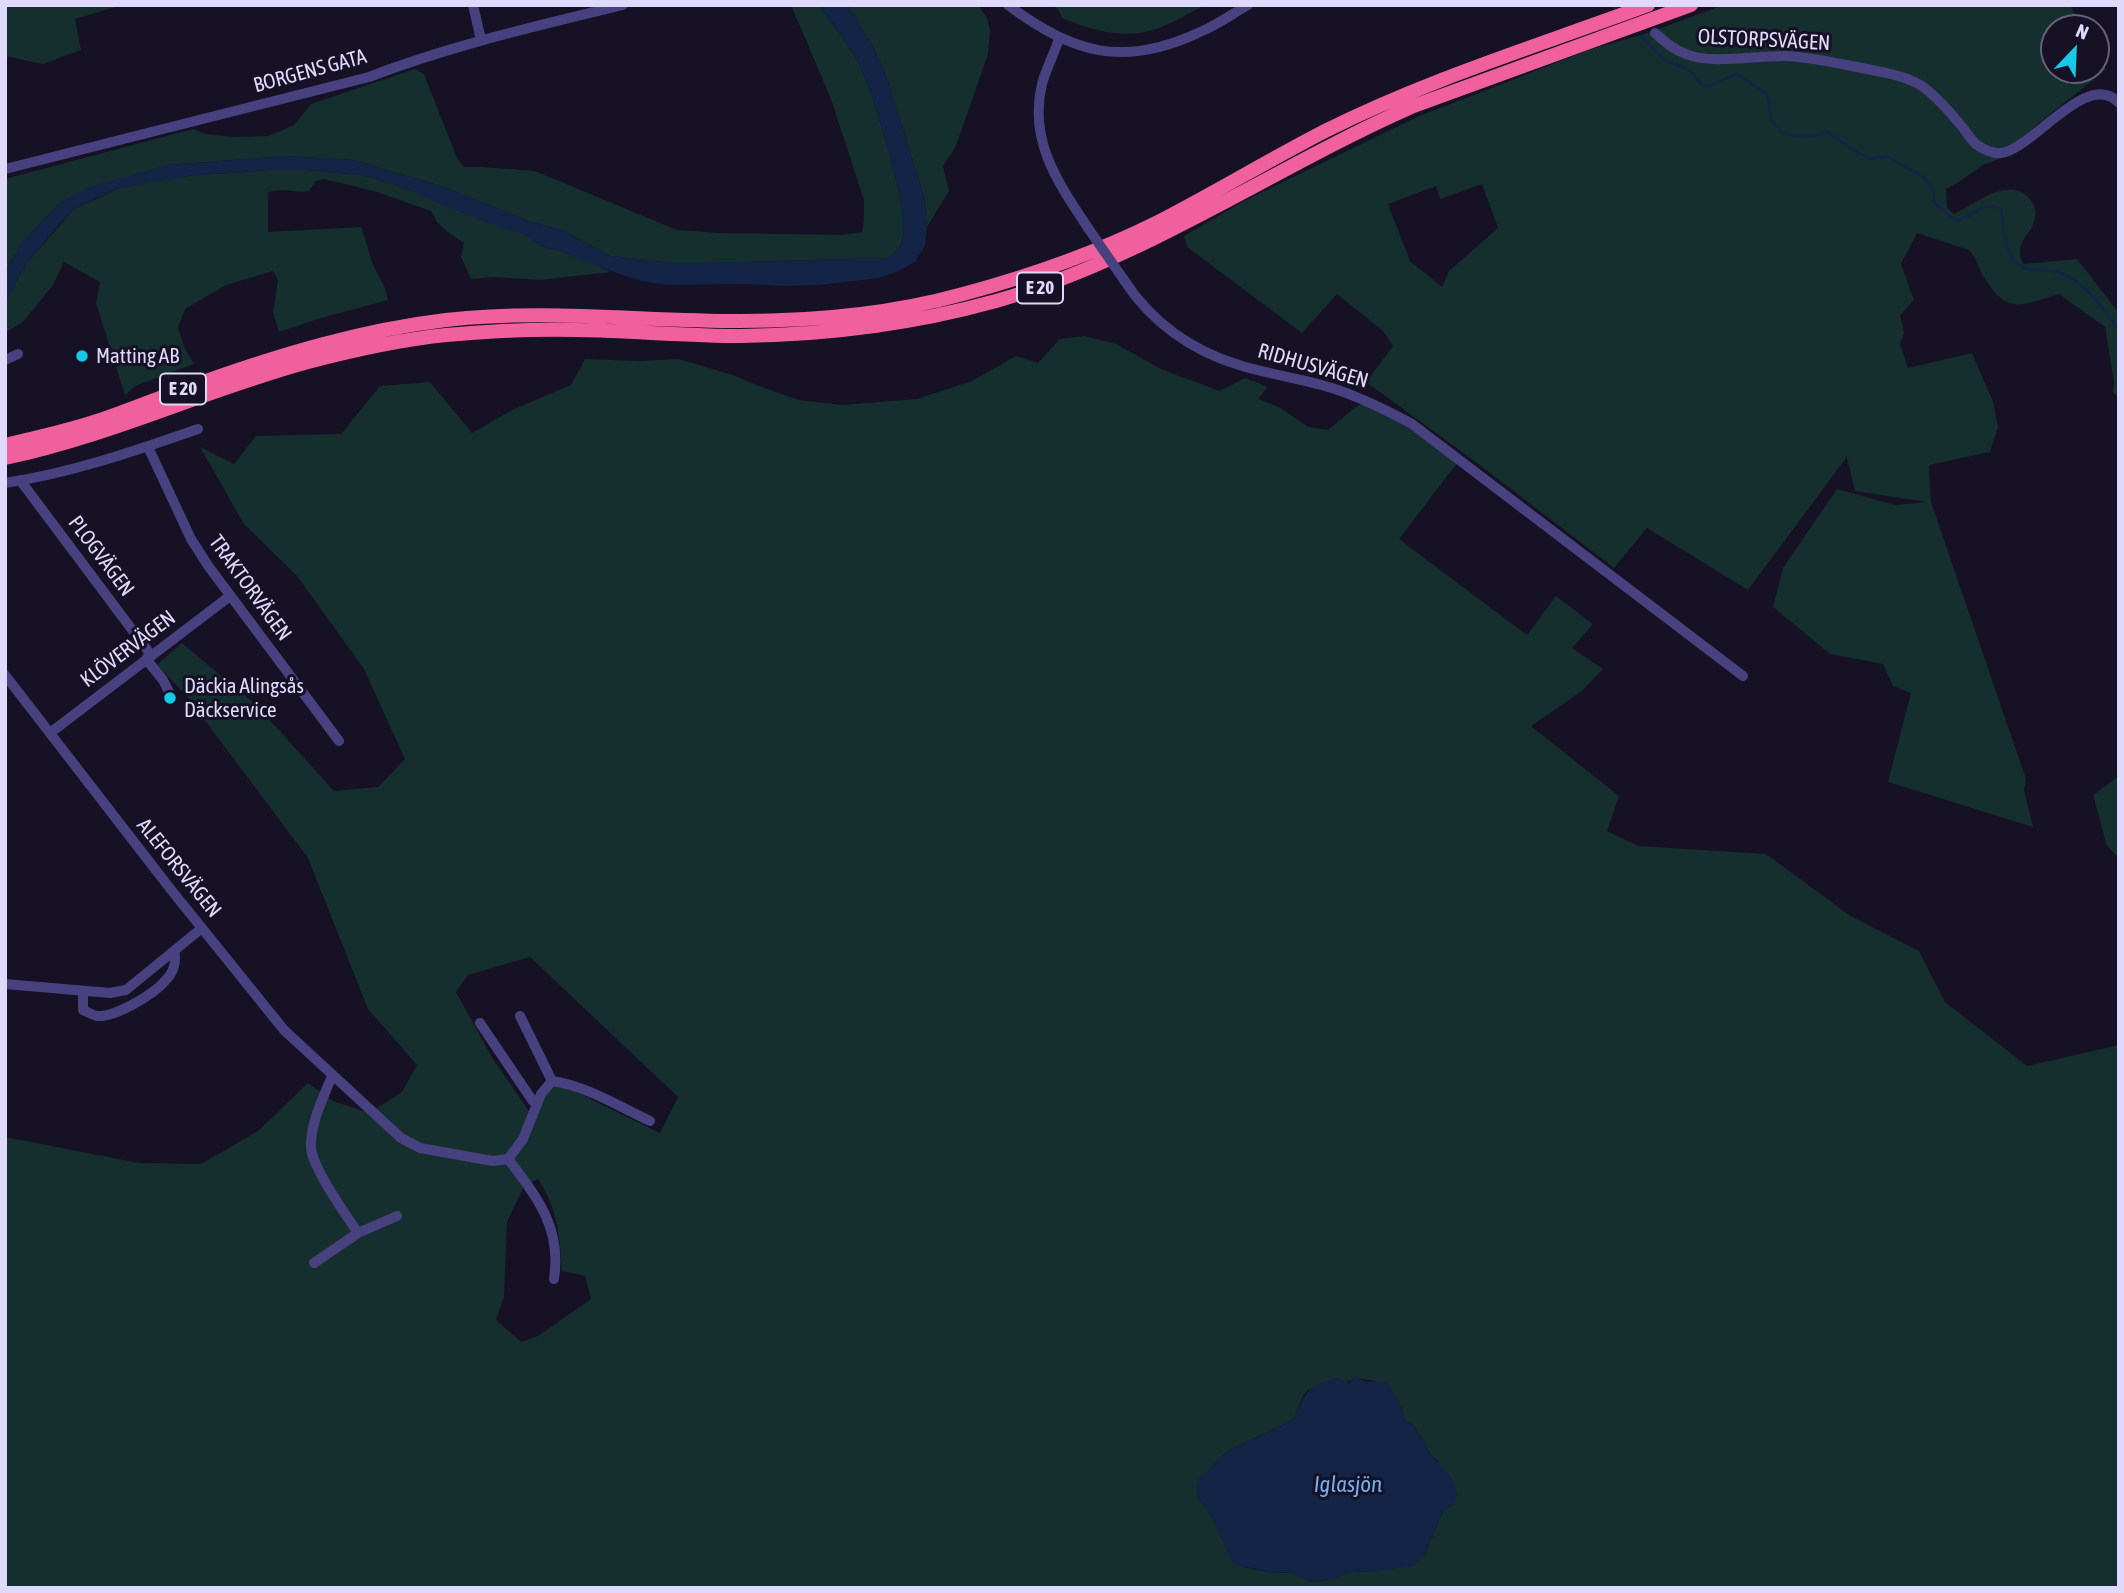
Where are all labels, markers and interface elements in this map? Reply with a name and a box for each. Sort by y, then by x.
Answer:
north arrow [2040,14,2110,84]
text: N [2073,19,2092,44]
street label: OLSTORPSVÄGEN [1697,24,1831,56]
street label: BORGENS GATA [251,44,369,98]
road number: E 20 [1017,272,1063,304]
street label: RIDHUSVÄGEN [1255,338,1371,394]
place label: Matting AB [96,343,179,369]
marker: Matting AB [74,348,90,364]
road number: E 20 [160,374,206,404]
street label: PLOGVÄGEN [63,511,139,601]
street label: TRAKTORVÄGEN [203,530,297,646]
street label: KLÖVERVÄGEN [76,605,180,693]
place label: Däckia Alingsås Däckservice [184,673,304,723]
marker: Däckia Alingsås Däckservice [162,690,178,706]
street label: ALEFORSVÄGEN [131,813,227,923]
water label: Iglasjön [1314,1471,1382,1499]

